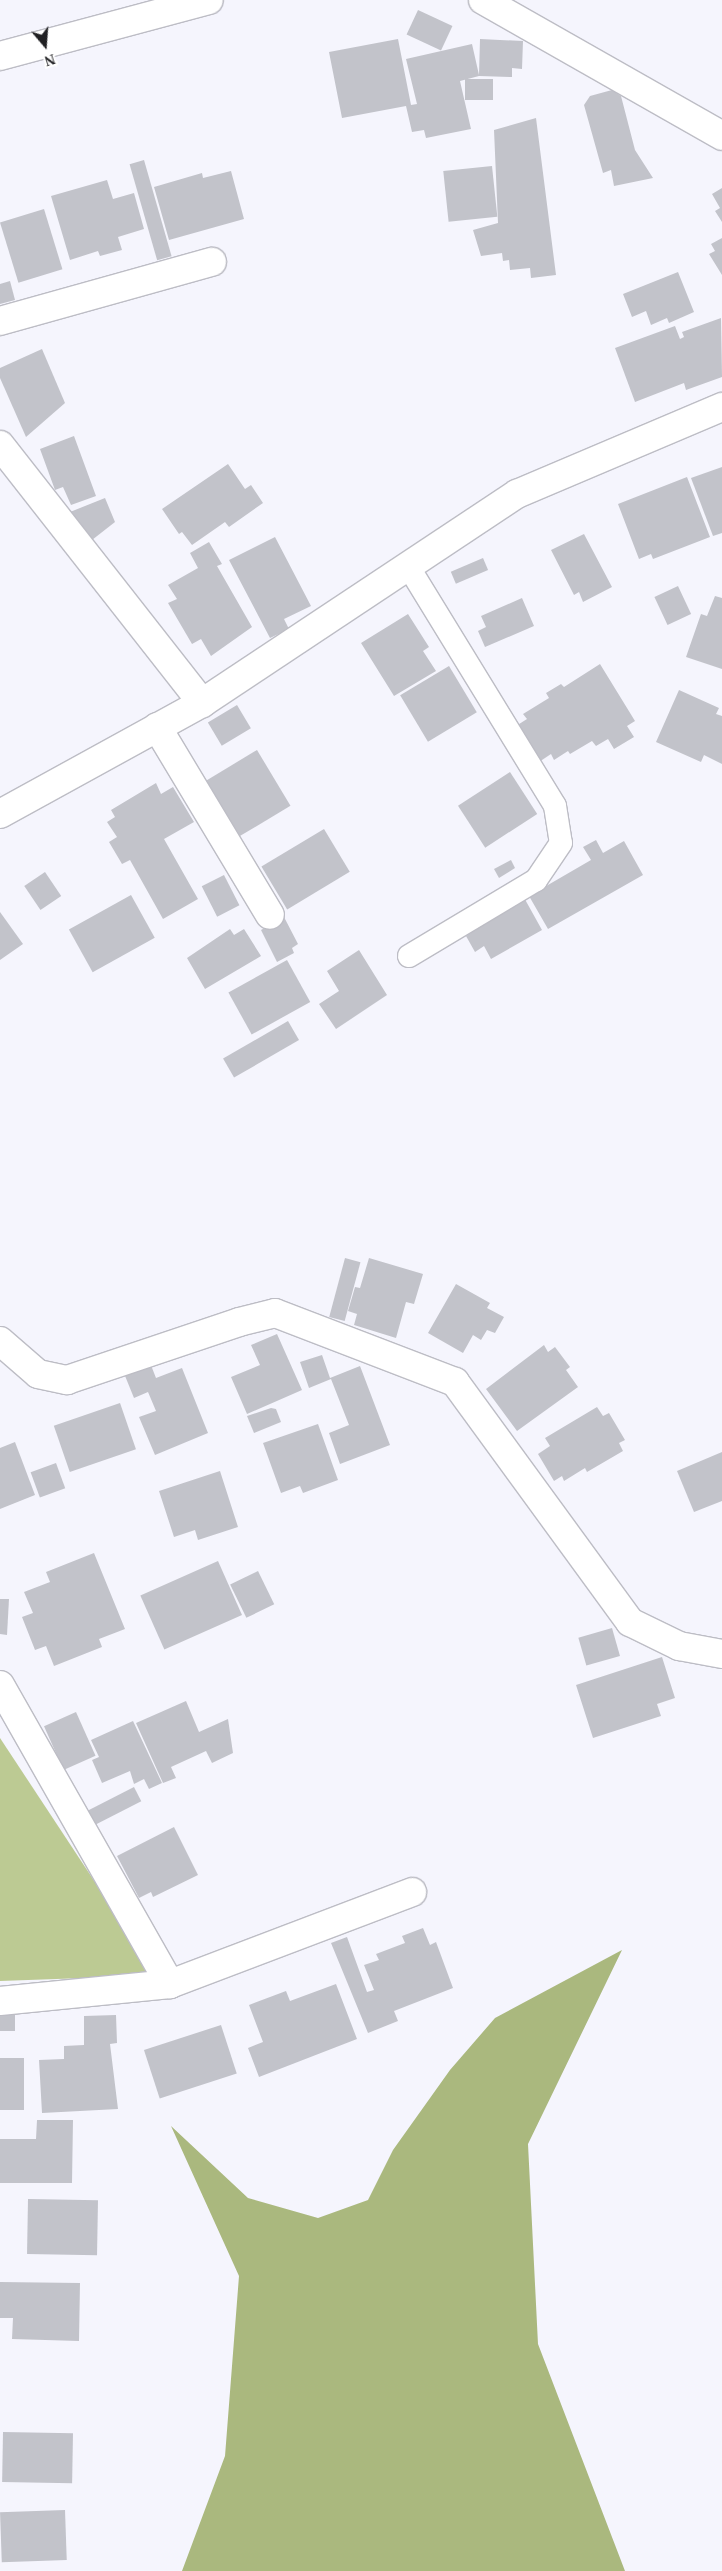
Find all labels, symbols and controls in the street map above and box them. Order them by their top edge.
north arrow [20,20,70,70]
text: N [43,51,57,68]

